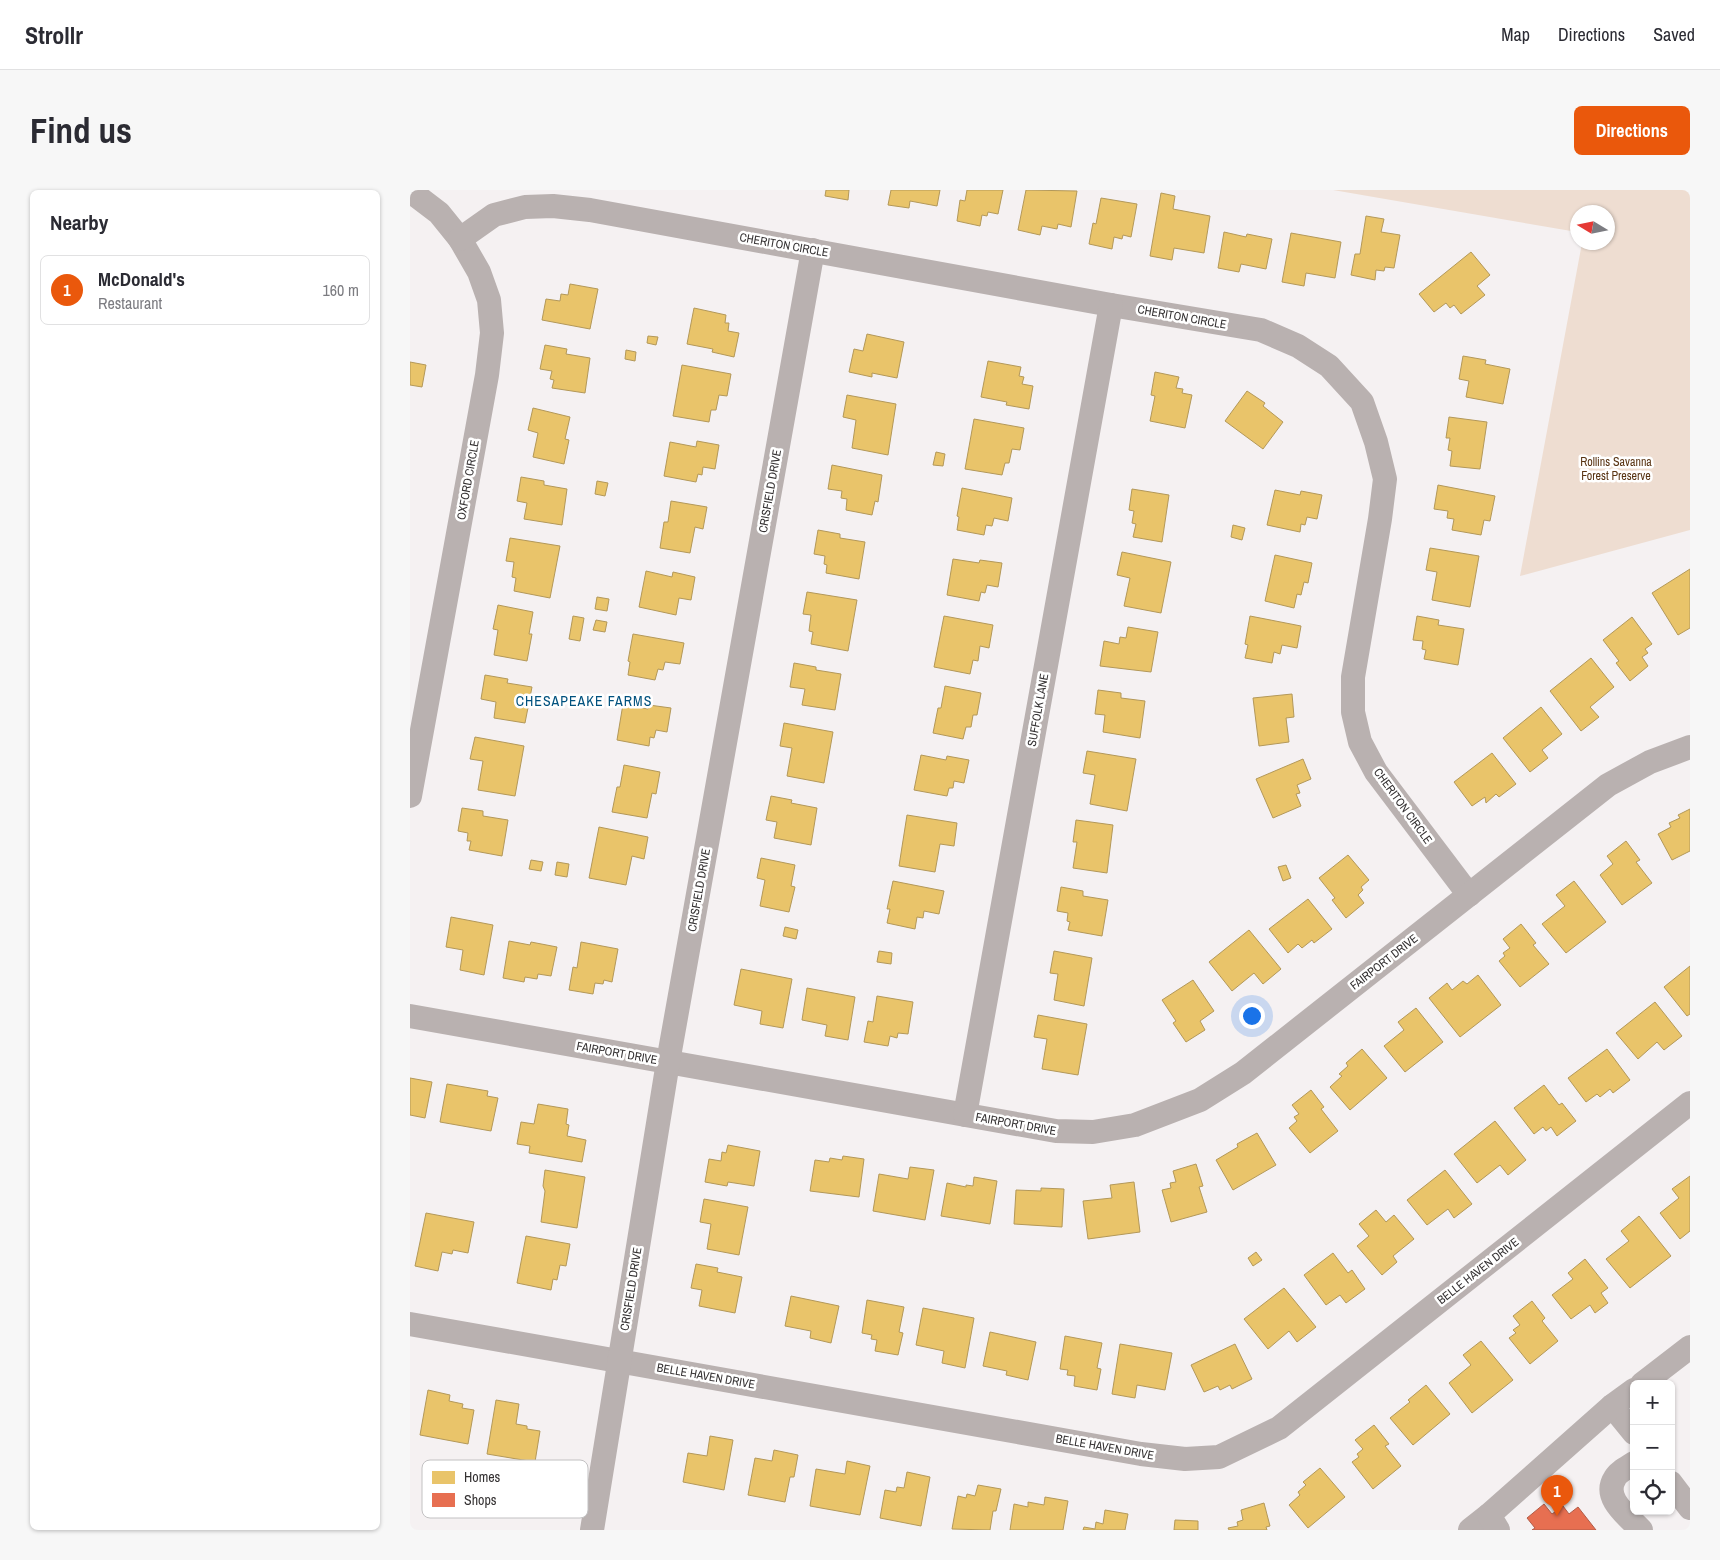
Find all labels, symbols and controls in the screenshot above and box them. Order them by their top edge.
text: Strollr [25,19,83,51]
text: Map [1501,22,1530,47]
text: Directions [1558,22,1625,47]
text: Saved [1653,22,1695,47]
button: Directions [1574,106,1690,155]
text: Find us [30,107,132,154]
north arrow [1570,205,1615,250]
text: Nearby [50,208,108,237]
street label: CHERITON CIRCLE [738,229,830,261]
text: McDonald's [98,266,185,292]
text: 1 [63,279,71,301]
text: 160 m [323,279,359,301]
text: Restaurant [98,292,162,314]
street label: CHERITON CIRCLE [1136,301,1228,333]
street label: OXFORD CIRCLE [453,439,483,521]
street label: CRISFIELD DRIVE [755,448,785,534]
park label: Rollins Savanna Forest Preserve [1580,454,1652,484]
street label: SUFFOLK LANE [1024,672,1052,748]
district label: CHESAPEAKE FARMS [516,692,652,710]
street label: CHERITON CIRCLE [1370,765,1436,847]
street label: CRISFIELD DRIVE [684,847,714,933]
street label: FAIRPORT DRIVE [1347,931,1421,993]
your location [1239,1003,1265,1029]
street label: FAIRPORT DRIVE [575,1038,659,1068]
street label: FAIRPORT DRIVE [974,1109,1058,1139]
street label: BELLE HAVEN DRIVE [1434,1234,1522,1308]
street label: CRISFIELD DRIVE [617,1246,645,1332]
street label: BELLE HAVEN DRIVE [656,1359,756,1393]
map controls [1630,1380,1675,1515]
button: + [1630,1380,1675,1425]
button: − [1630,1425,1675,1470]
street label: BELLE HAVEN DRIVE [1055,1430,1155,1464]
legend [422,1460,588,1518]
text: Homes [464,1468,501,1486]
button: locate [1630,1470,1675,1515]
pin: 1 [1541,1475,1573,1516]
text: Shops [464,1491,497,1509]

